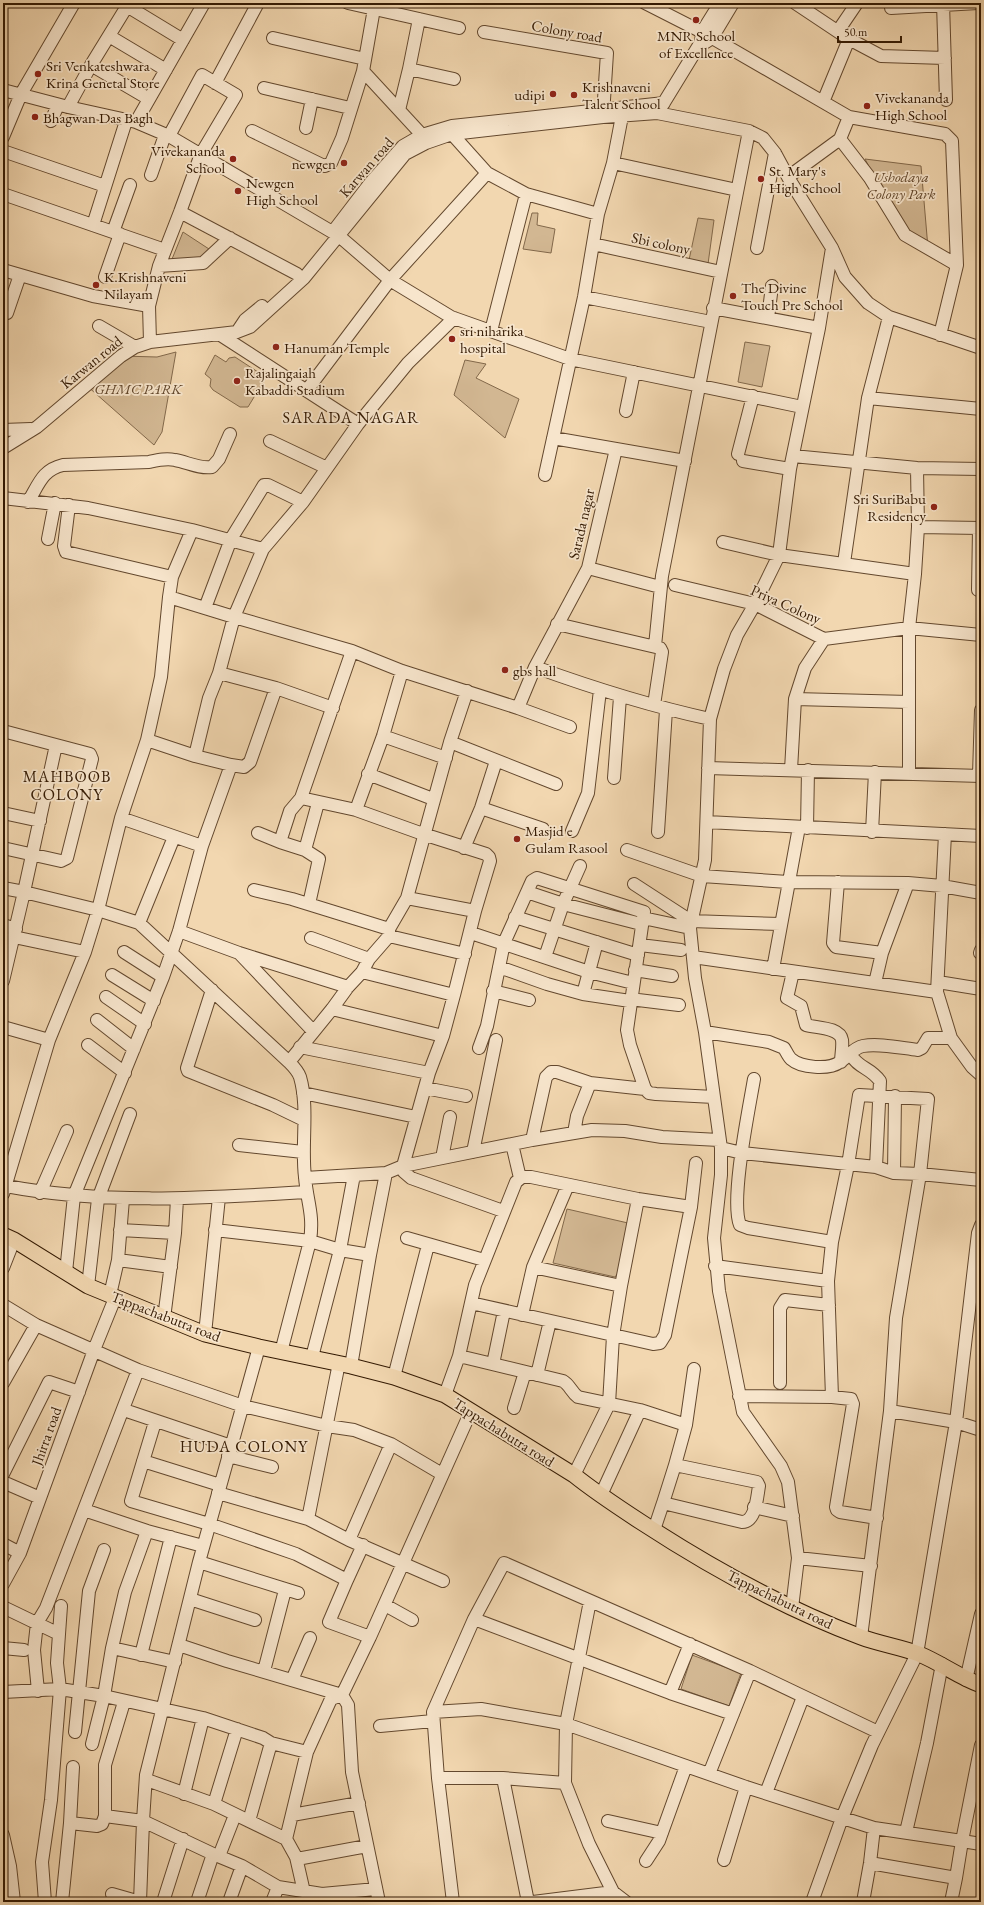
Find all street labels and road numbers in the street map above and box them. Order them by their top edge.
street label: Colony road [530,15,604,47]
street label: Karwan road [335,133,398,201]
street label: Sbi colony [630,228,692,259]
street label: Karwan road [56,331,126,393]
street label: Sarada nagar [564,487,598,561]
street label: Priya Colony [748,580,825,628]
street label: Tappachabutra road [109,1286,224,1346]
street label: Tappachabutra road [450,1393,558,1471]
street label: Jhirra road [26,1404,66,1470]
street label: Tappachabutra road [724,1565,836,1633]

